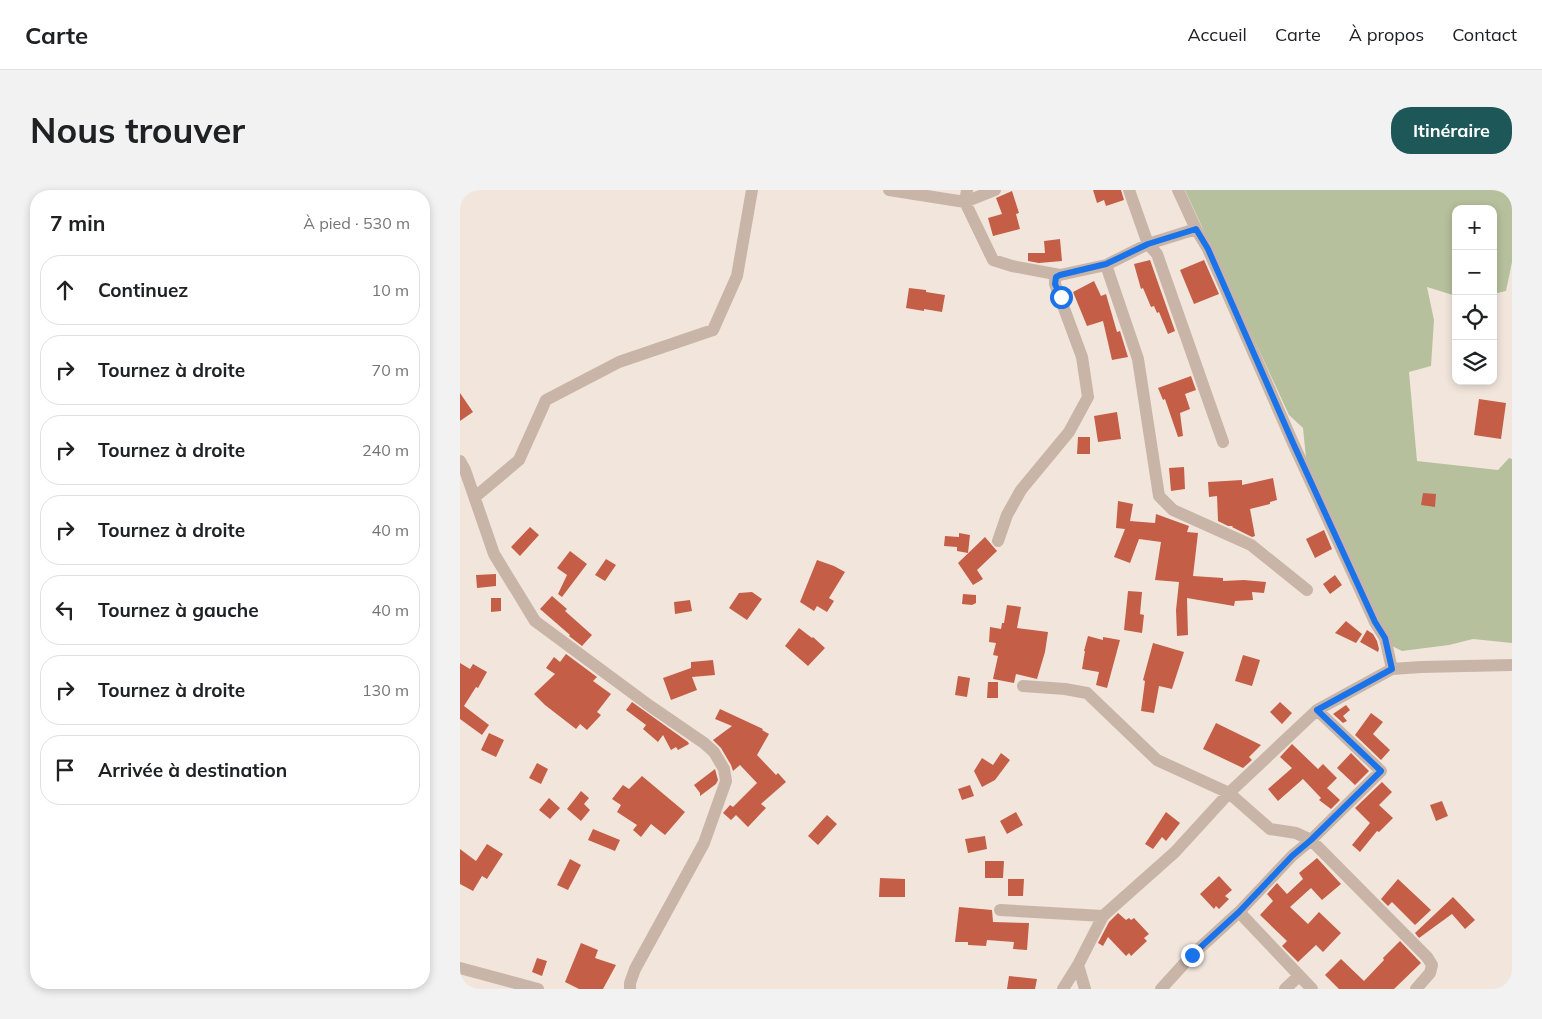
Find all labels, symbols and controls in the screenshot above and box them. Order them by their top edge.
text: Carte [25,20,88,50]
text: Accueil [1187,23,1247,46]
text: Carte [1275,23,1321,46]
text: À propos [1349,23,1424,46]
text: Contact [1452,23,1517,46]
button: Itinéraire [1391,107,1512,154]
text: Nous trouver [30,108,245,152]
map controls [1452,205,1497,385]
button: + [1452,205,1497,250]
text: 7 min [50,210,105,236]
text: À pied · 530 m [303,213,410,233]
button: − [1452,250,1497,295]
icon: ahead [51,276,79,304]
text: Continuez [98,278,188,302]
text: 10 m [372,280,409,300]
route start [1050,286,1073,309]
button: locate [1452,295,1497,340]
button: layers [1452,340,1497,385]
icon: right [51,356,79,384]
text: Tournez à droite [98,358,245,382]
text: 70 m [372,360,409,380]
icon: right [51,436,79,464]
text: Tournez à droite [98,438,245,462]
text: 240 m [362,440,409,460]
icon: right [51,516,79,544]
text: Tournez à droite [98,518,245,542]
text: 40 m [372,520,409,540]
icon: left [51,596,79,624]
text: Tournez à gauche [98,598,259,622]
text: 40 m [372,600,409,620]
icon: right [51,676,79,704]
text: Tournez à droite [98,678,245,702]
text: 130 m [362,680,409,700]
icon: arrive [51,756,79,784]
text: Arrivée à destination [98,758,287,782]
route end [1181,944,1204,967]

